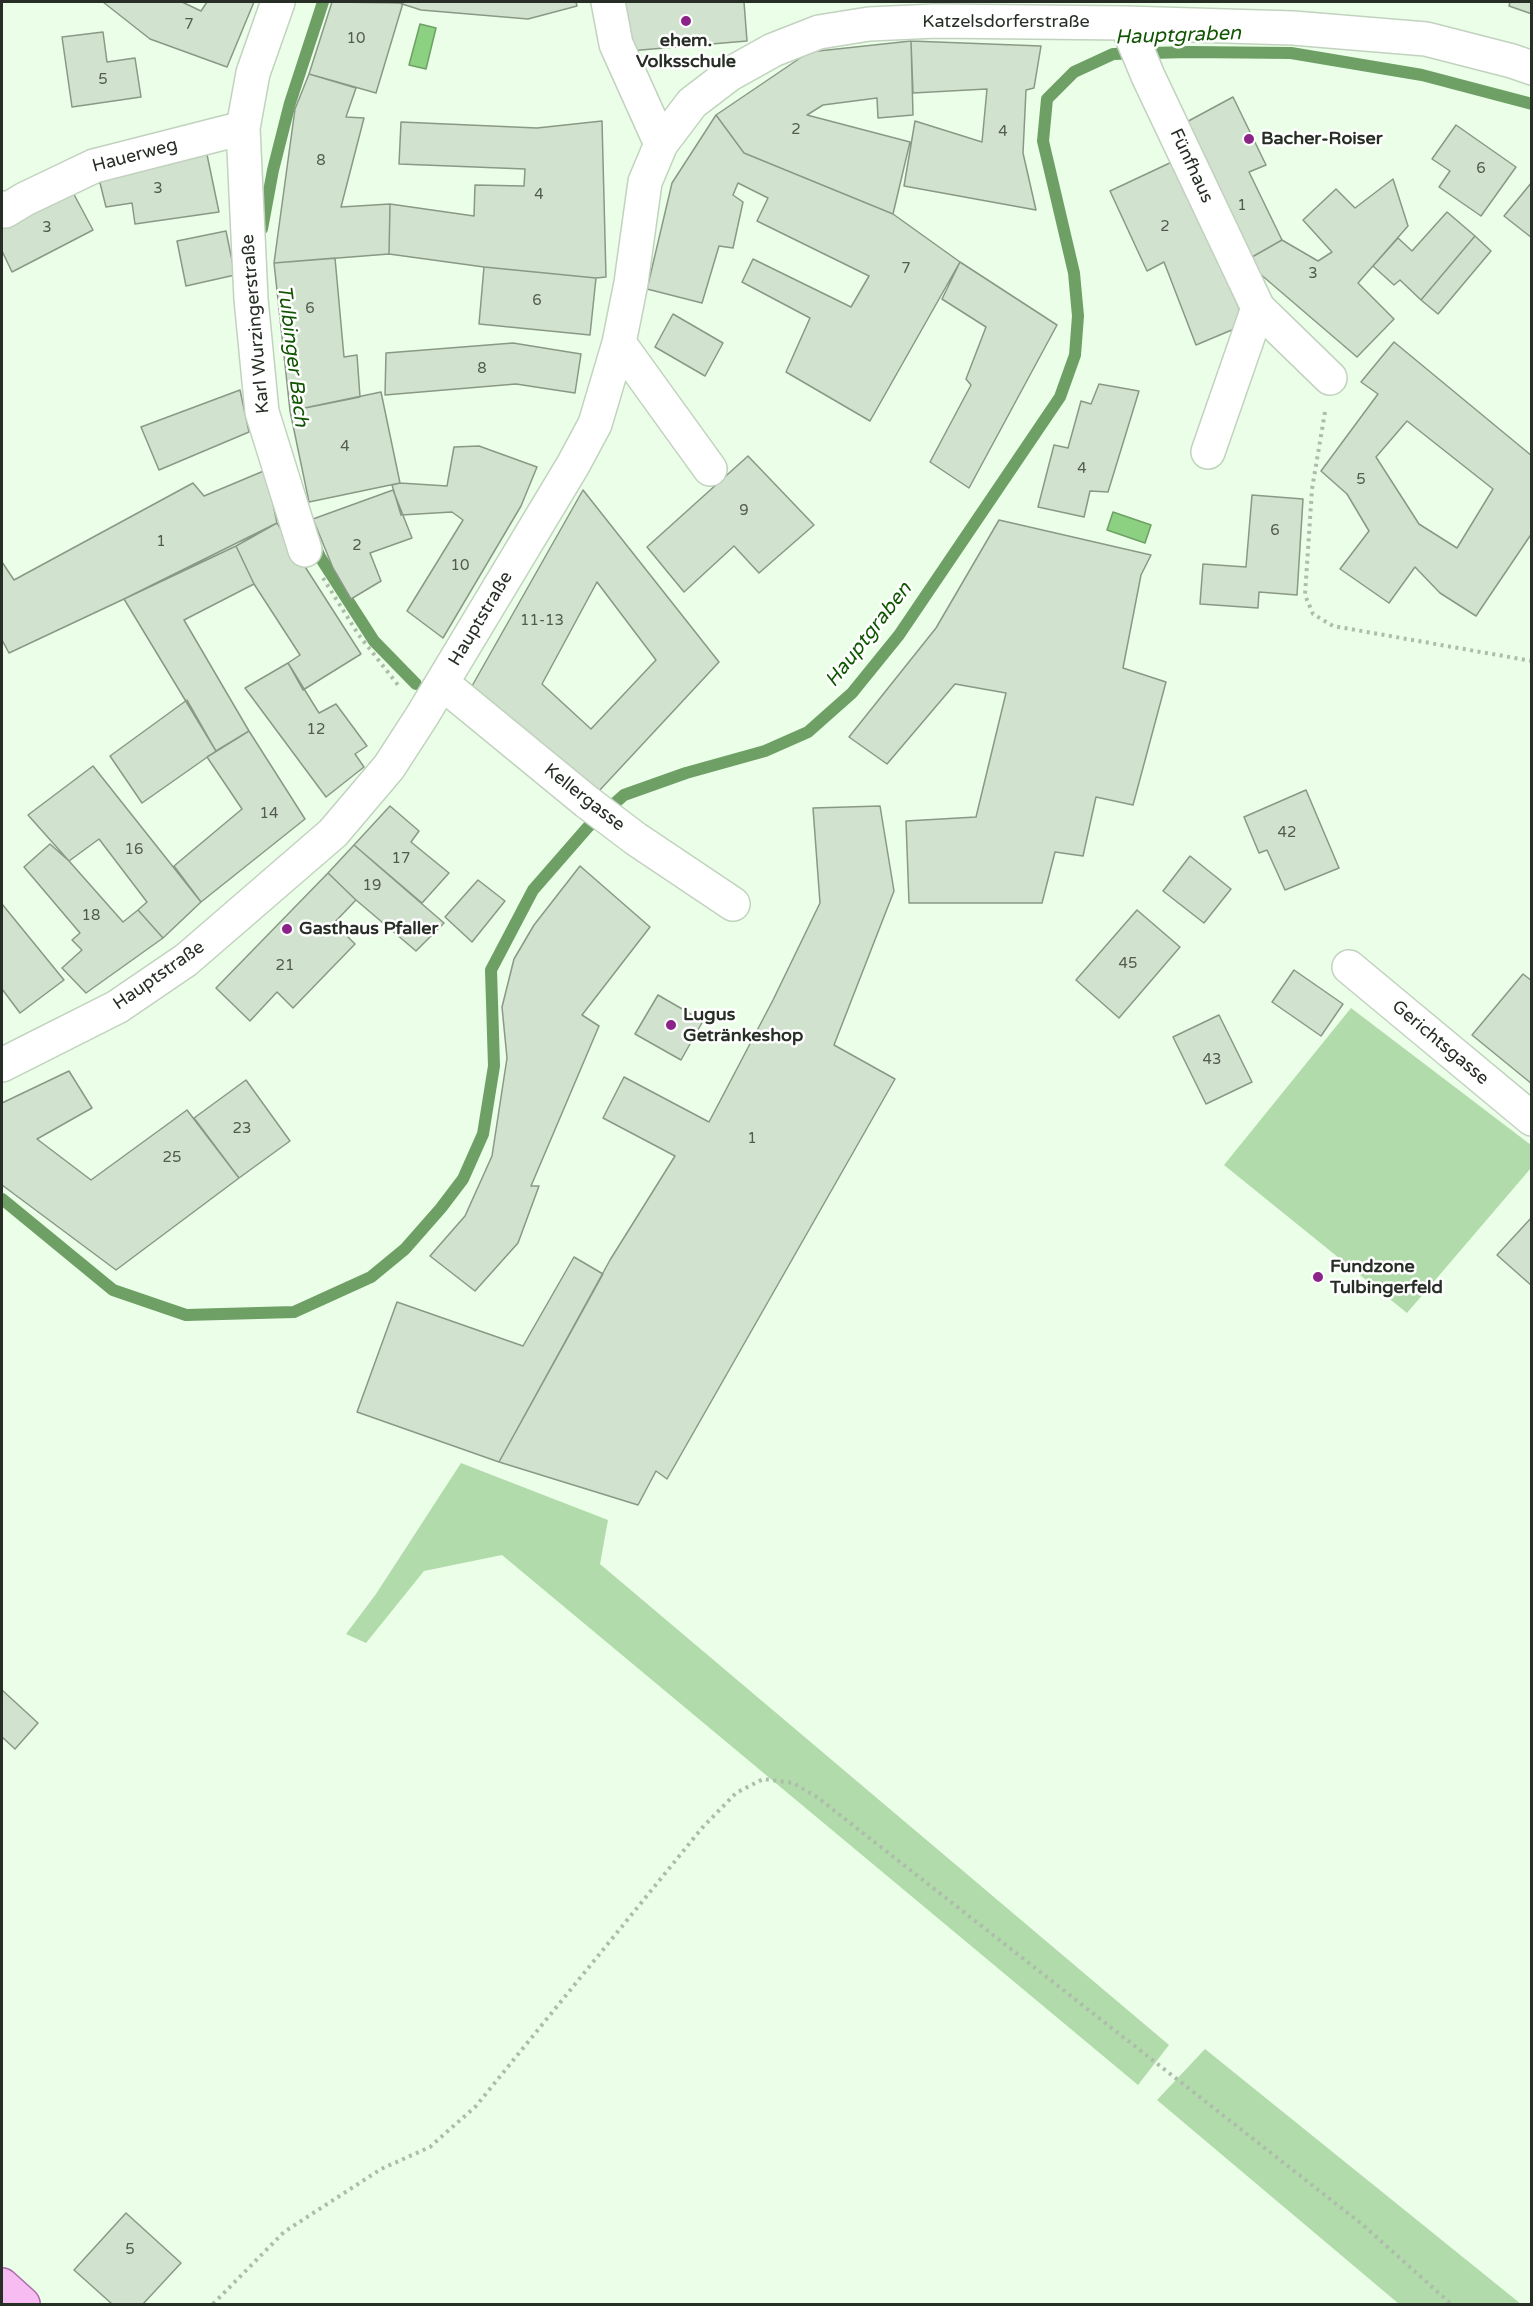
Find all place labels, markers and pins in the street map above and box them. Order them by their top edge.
marker: ehem. Volksschule [679,14,693,28]
place label: ehem. Volksschule [636,30,736,72]
place label: Bacher-Roiser [1261,128,1383,150]
marker: Bacher-Roiser [1242,132,1256,146]
place label: Gasthaus Pfaller [299,918,438,940]
marker: Gasthaus Pfaller [280,922,294,936]
place label: Lugus Getränkeshop [683,1004,803,1046]
marker: Lugus Getränkeshop [664,1018,678,1032]
place label: Fundzone Tulbingerfeld [1330,1256,1443,1298]
marker: Fundzone Tulbingerfeld [1311,1270,1325,1284]

